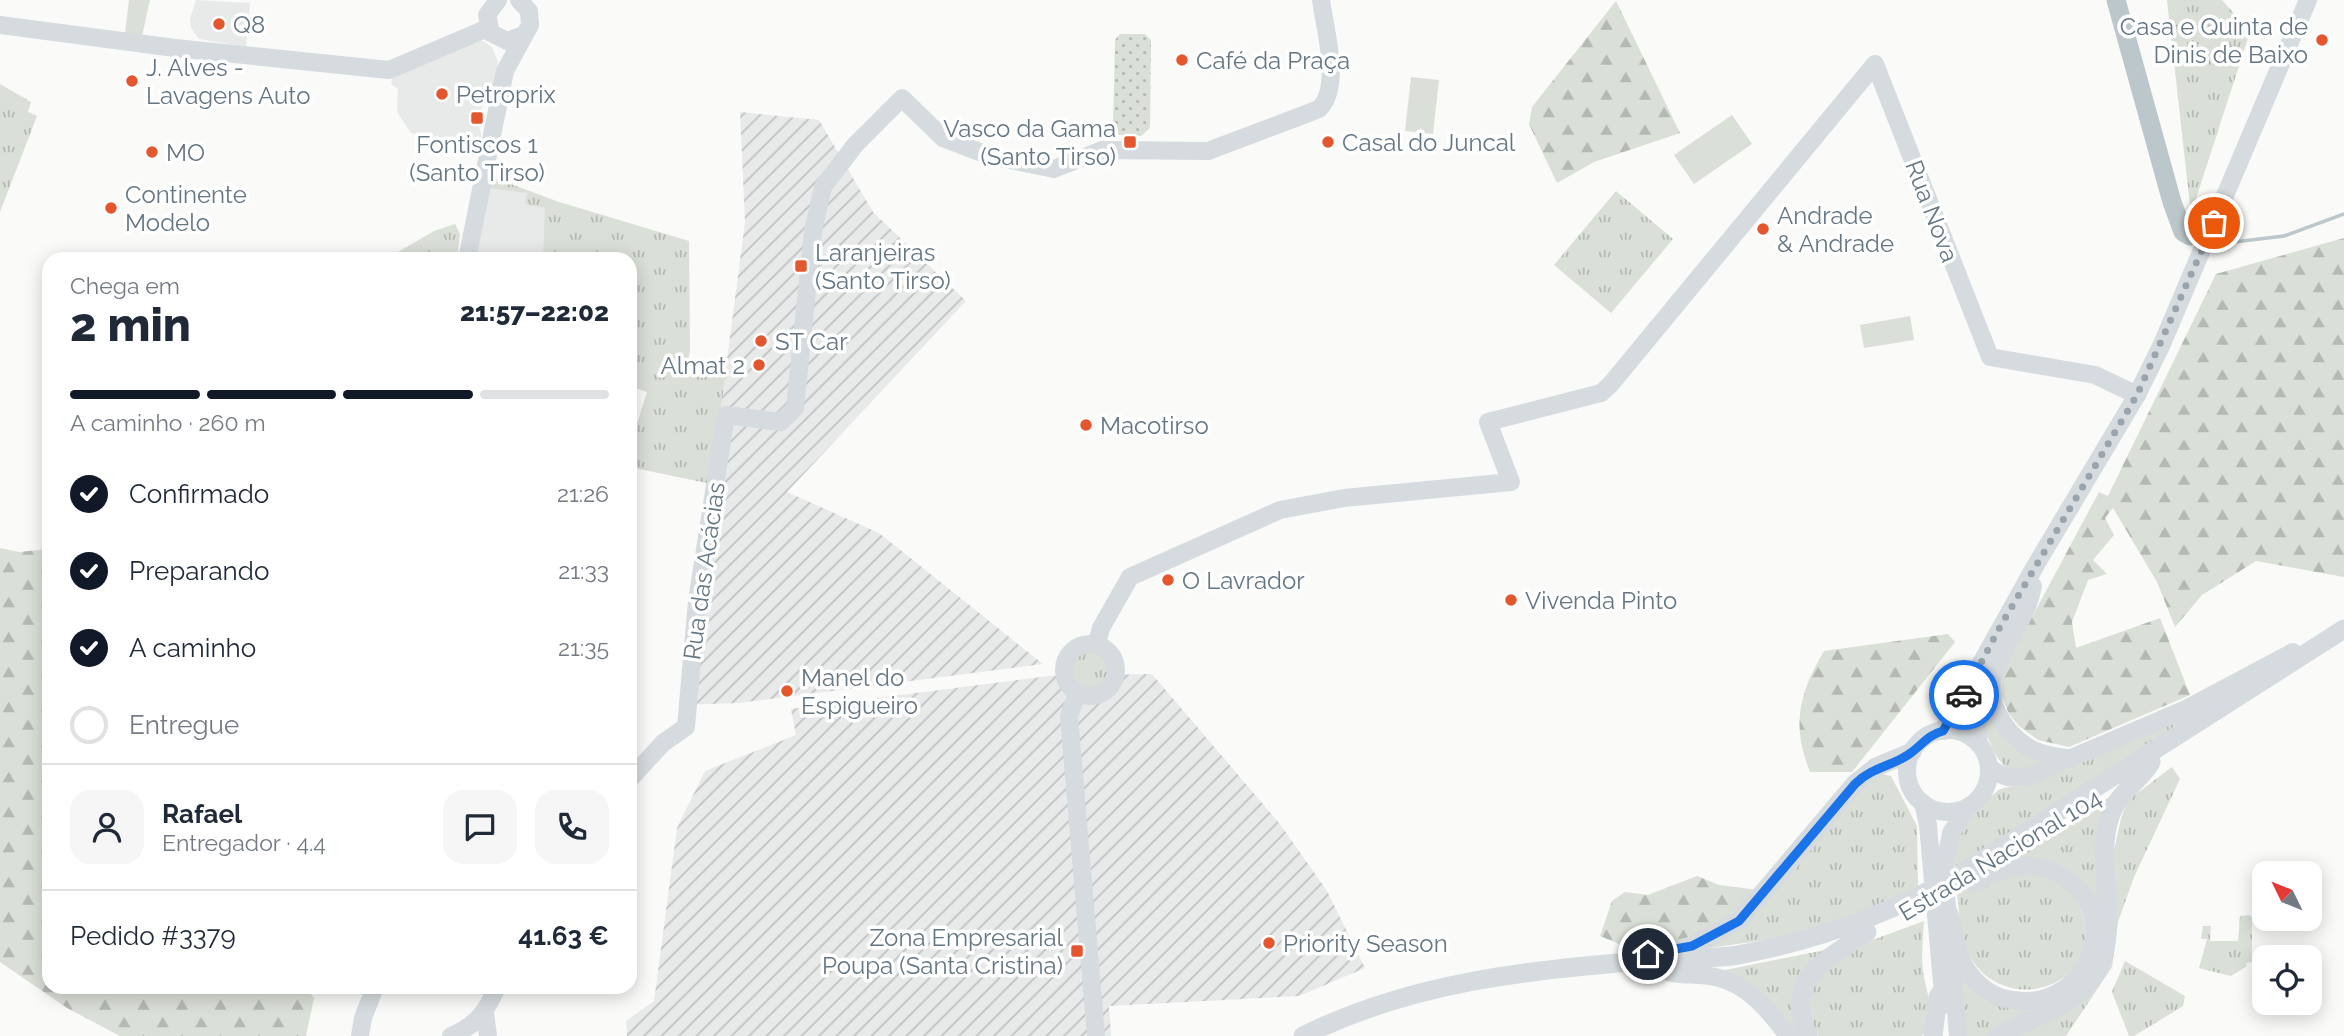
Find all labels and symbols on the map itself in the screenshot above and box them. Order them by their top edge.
place label: Q8 [233,10,265,39]
place label: Casa e Quinta de Dinis de Baixo [2120,12,2308,69]
marker: Q8 [211,16,227,32]
marker: Casa e Quinta de Dinis de Baixo [2314,32,2330,48]
place label: Café da Praça [1196,46,1350,75]
marker: Café da Praça [1174,52,1190,68]
place label: J. Alves - Lavagens Auto [146,53,310,110]
marker: J. Alves - Lavagens Auto [124,73,140,89]
place label: Petroprix [456,80,556,109]
marker: Petroprix [434,86,450,102]
marker: Fontiscos 1 (Santo Tirso) [469,110,485,126]
place label: Vasco da Gama (Santo Tirso) [943,114,1116,171]
place label: Casal do Juncal [1342,128,1516,157]
place label: Fontiscos 1 (Santo Tirso) [409,130,545,187]
marker: Vasco da Gama (Santo Tirso) [1122,134,1138,150]
marker: Casal do Juncal [1320,134,1336,150]
place label: MO [166,138,205,167]
marker: MO [144,144,160,160]
street label: Rua Nova [1899,156,1965,266]
place label: Continente Modelo [125,180,247,237]
pin [2184,193,2244,253]
marker: Continente Modelo [103,200,119,216]
place label: Andrade & Andrade [1777,201,1894,258]
marker: Andrade & Andrade [1755,221,1771,237]
place label: Laranjeiras (Santo Tirso) [815,238,951,295]
marker: Laranjeiras (Santo Tirso) [793,258,809,274]
place label: ST Car [775,327,848,356]
marker: ST Car [753,333,769,349]
place label: Almat 2 [661,351,745,380]
marker: Almat 2 [751,357,767,373]
place label: Macotirso [1100,411,1209,440]
marker: Macotirso [1078,417,1094,433]
street label: Rua das Acácias [677,480,731,662]
place label: O Lavrador [1182,566,1305,595]
marker: O Lavrador [1160,572,1176,588]
place label: Vivenda Pinto [1525,586,1677,615]
marker: Vivenda Pinto [1503,592,1519,608]
courier [1929,660,1999,730]
place label: Manel do Espigueiro [801,663,918,720]
marker: Manel do Espigueiro [779,683,795,699]
street label: Estrada Nacional 104 [1894,783,2106,927]
north arrow [2252,861,2322,931]
place label: Zona Empresarial Poupa (Santa Cristina) [822,923,1063,980]
pin [1618,924,1678,984]
place label: Priority Season [1283,929,1448,958]
marker: Priority Season [1261,935,1277,951]
marker: Zona Empresarial Poupa (Santa Cristina) [1069,943,1085,959]

